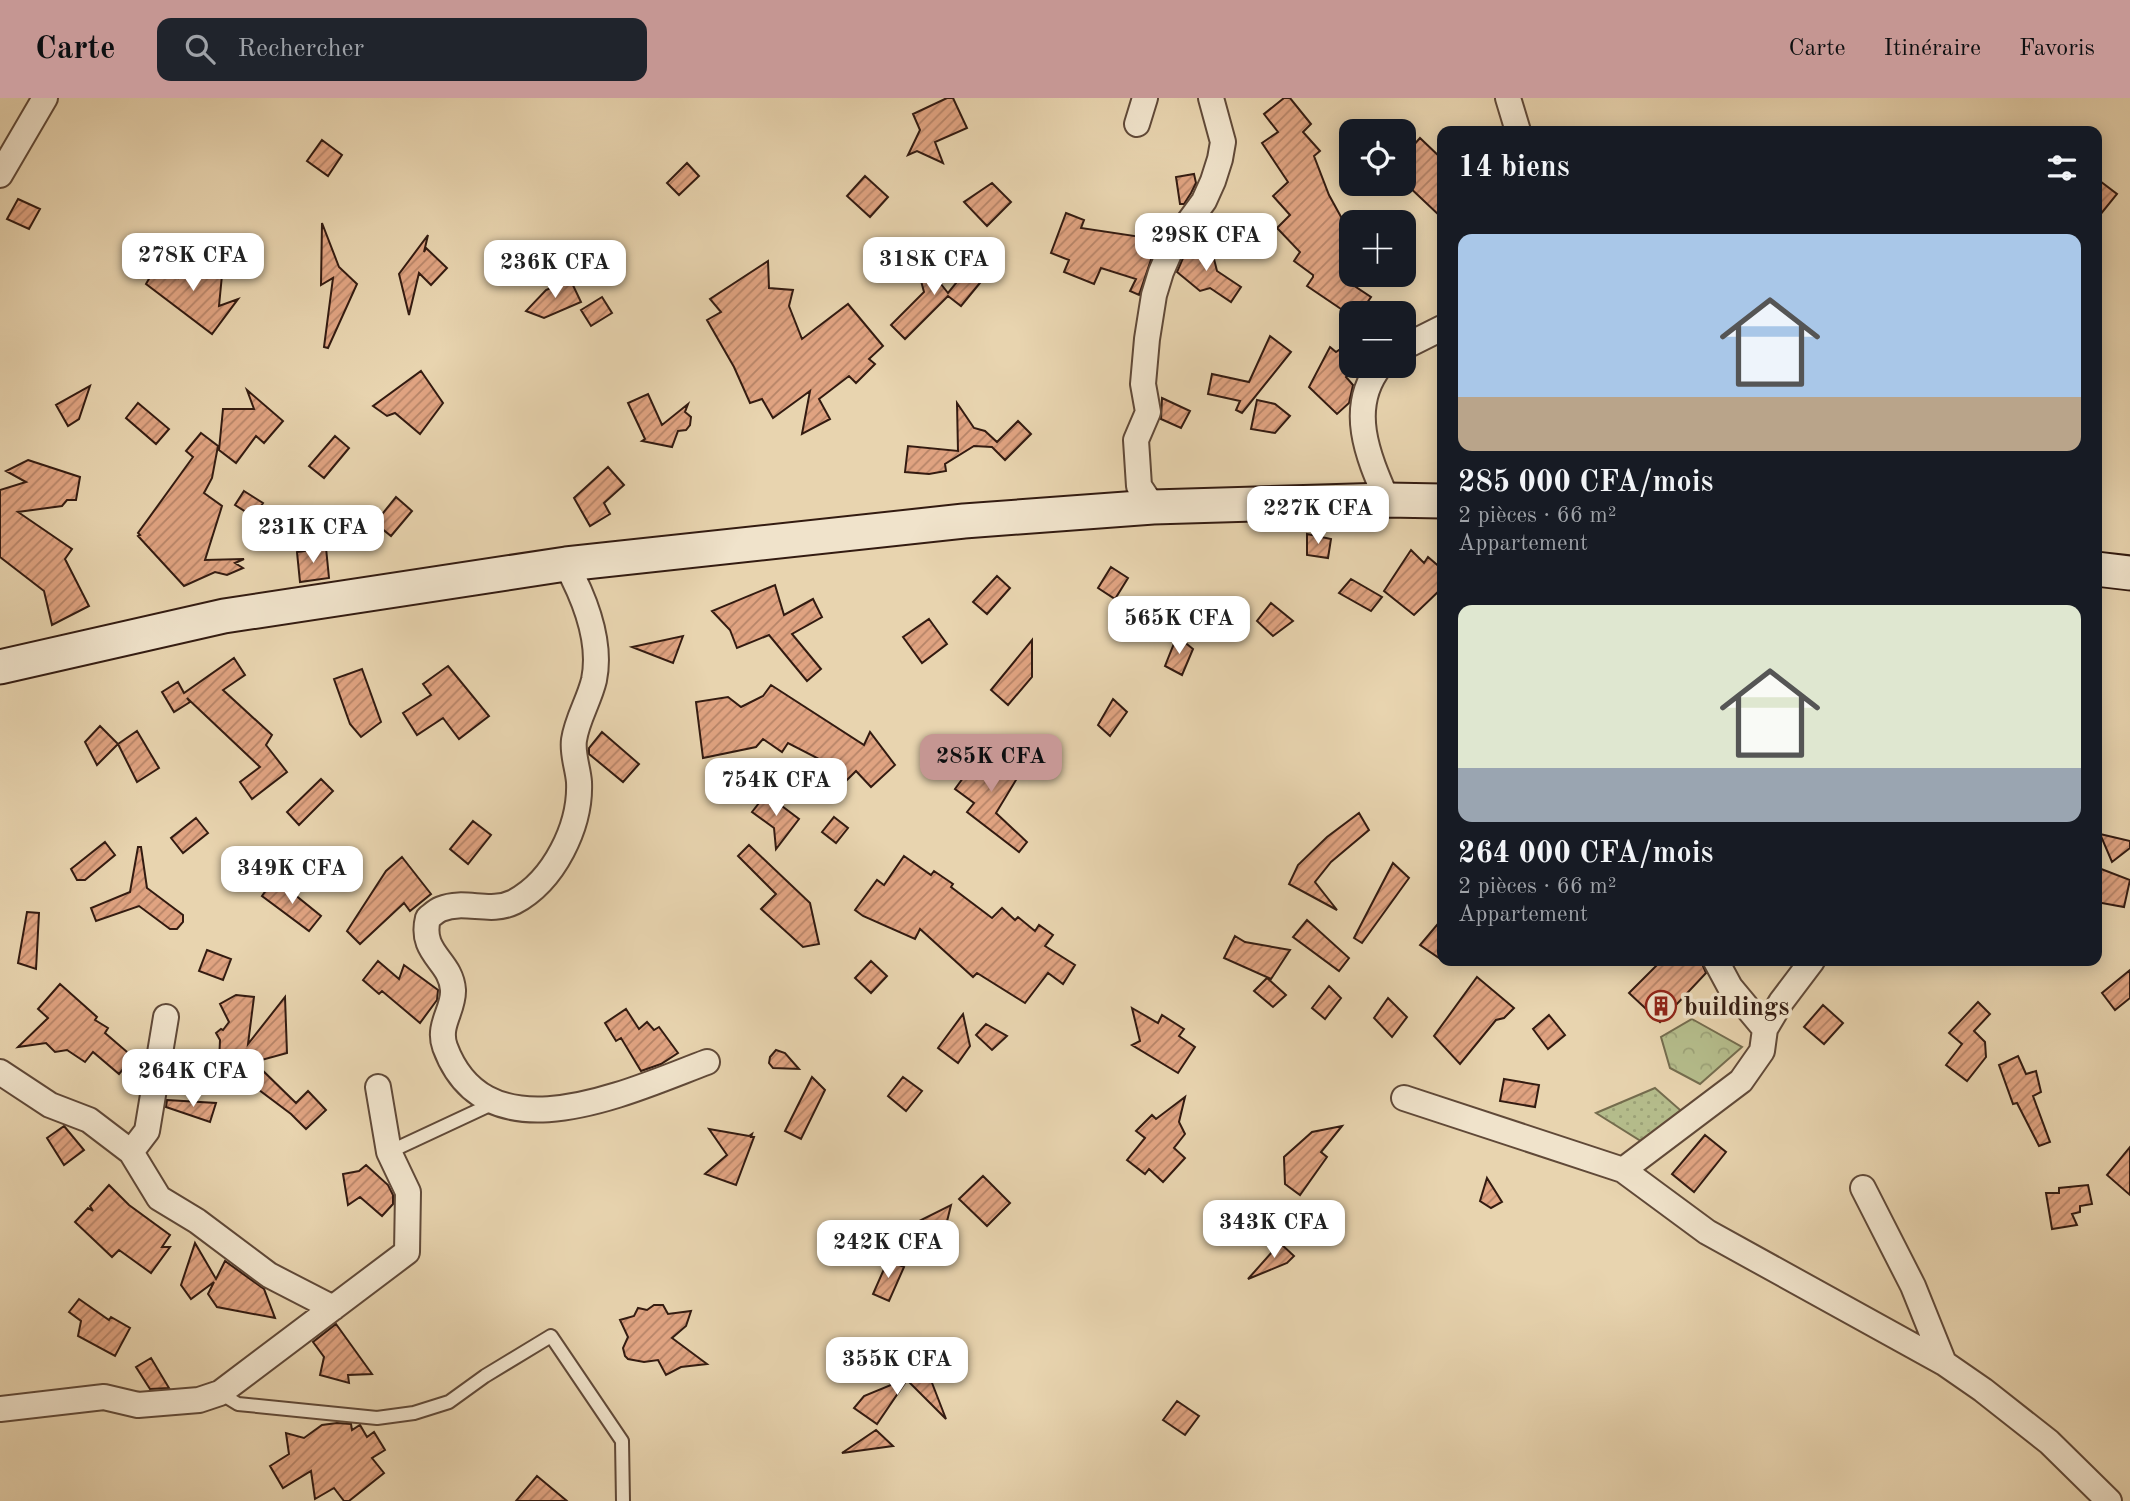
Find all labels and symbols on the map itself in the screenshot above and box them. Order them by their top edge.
pin: 298K CFA [1134,214,1278,273]
pin: 278K CFA [121,234,265,293]
pin: 318K CFA [862,238,1006,297]
pin: 236K CFA [483,240,627,300]
pin: 227K CFA [1246,486,1390,546]
pin: 231K CFA [241,505,385,565]
pin: 565K CFA [1107,596,1251,656]
pin: 285K CFA [919,734,1063,794]
pin: 754K CFA [704,758,848,818]
pin: 349K CFA [220,846,364,906]
building icon: buildings [1644,989,1678,1023]
place label: buildings [1684,995,1789,1021]
pin: 264K CFA [121,1049,265,1109]
pin: 343K CFA [1202,1200,1346,1260]
pin: 242K CFA [816,1220,960,1280]
pin: 355K CFA [825,1338,969,1397]

